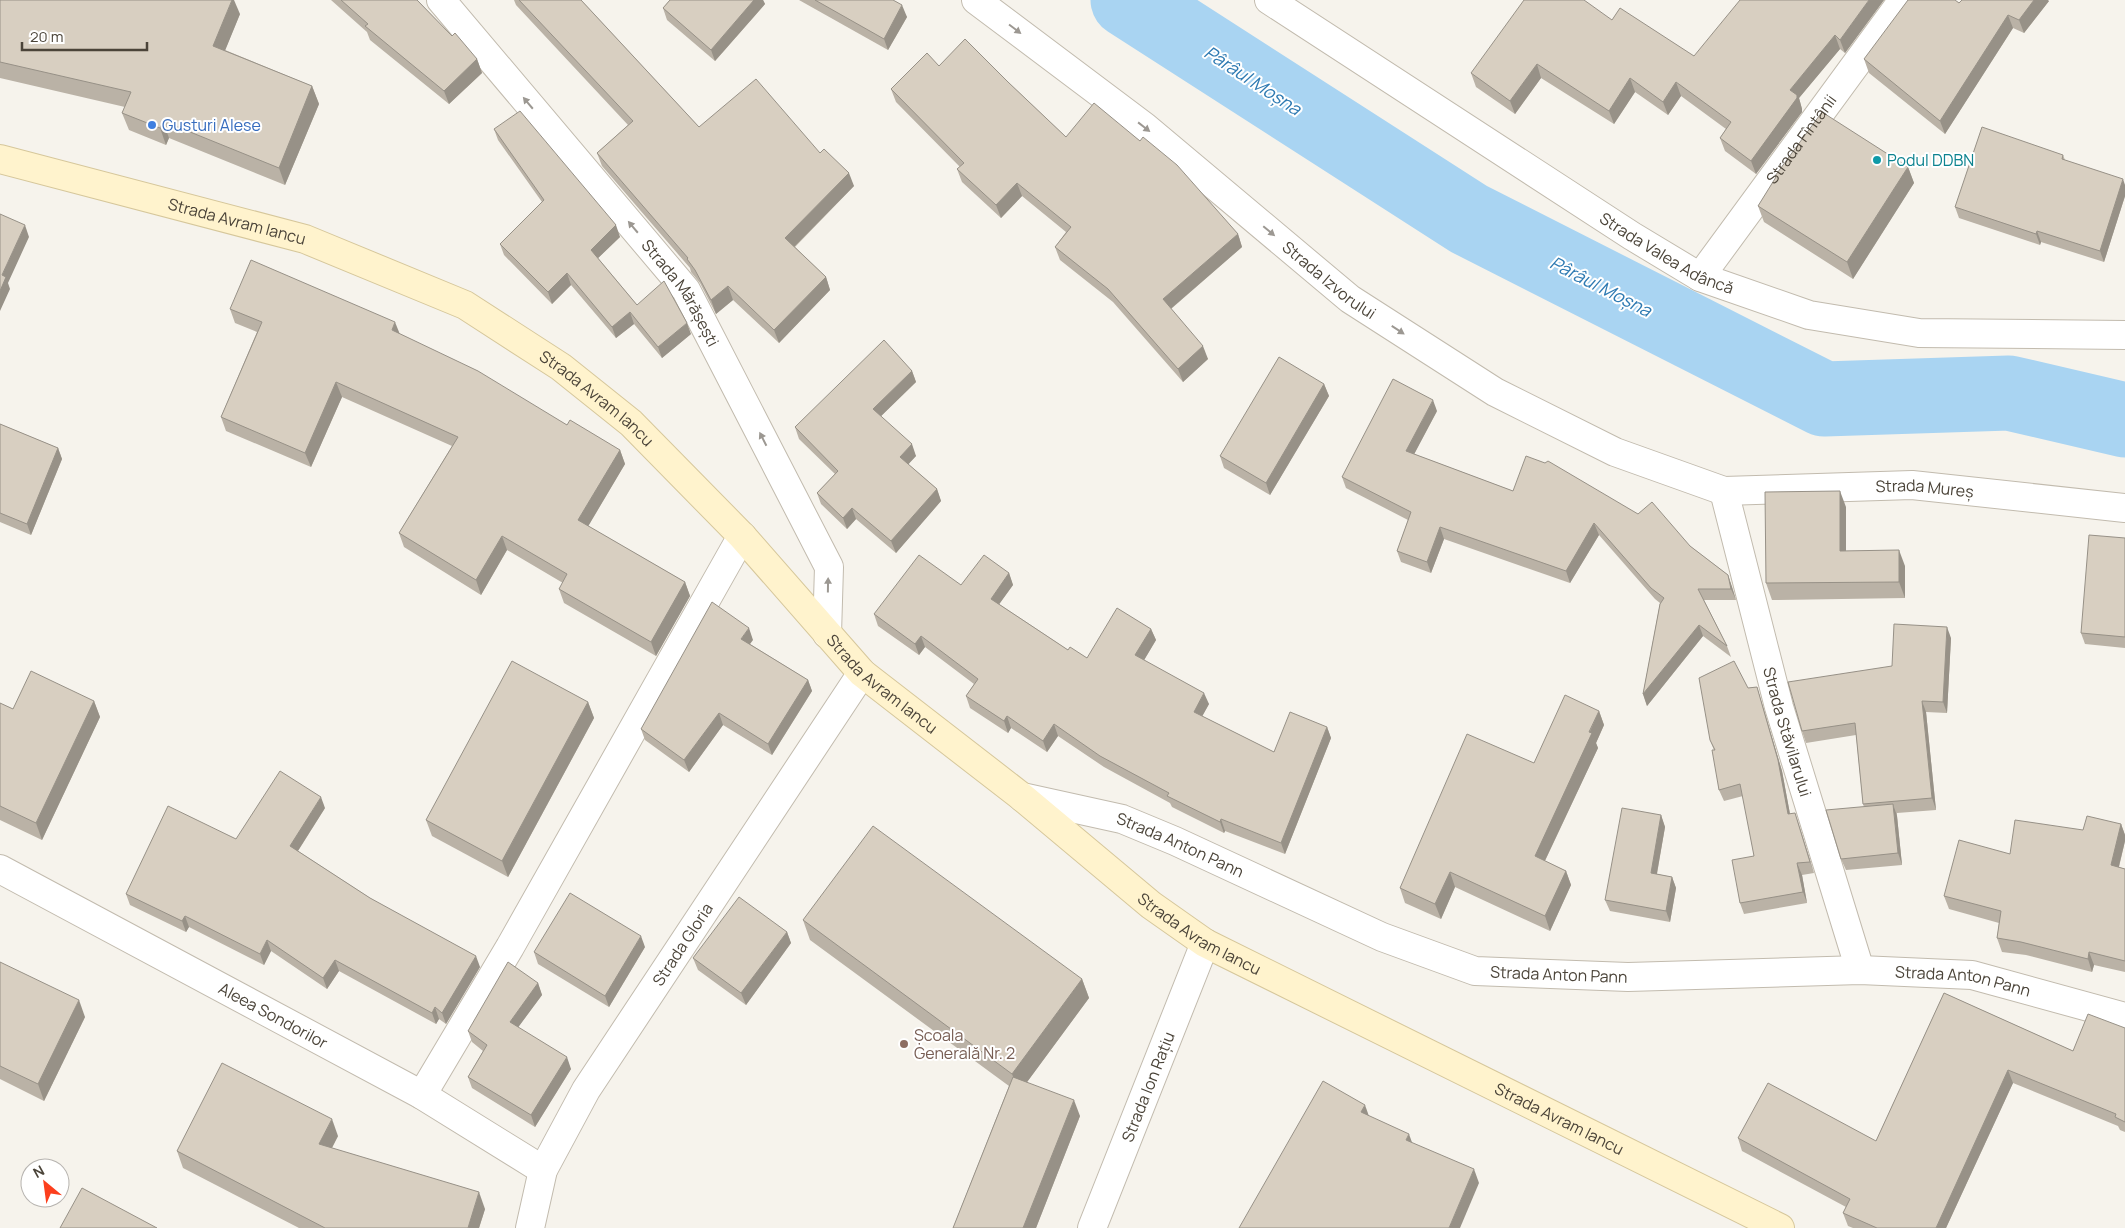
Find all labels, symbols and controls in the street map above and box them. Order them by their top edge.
scale bar [22,20,148,52]
one-way arrow [1008,24,1021,35]
text: 20 m [30,26,63,47]
water label: Pârâul Moșna [1200,40,1307,121]
street label: Strada Fîntânii [1761,90,1841,188]
one-way arrow [522,97,533,110]
place label: Gusturi Alese [162,114,261,136]
marker: Gusturi Alese [146,119,158,131]
one-way arrow [1138,122,1151,133]
place label: Podul DDBN [1887,149,1974,171]
marker: Podul DDBN [1871,154,1883,166]
street label: Strada Avram Iancu [166,193,308,250]
street label: Strada Valea Adâncă [1596,207,1737,299]
one-way arrow [627,221,638,234]
one-way arrow [1263,226,1276,237]
street label: Strada Mărășești [637,235,724,350]
street label: Strada Izvorului [1278,236,1380,324]
water label: Pârâul Moșna [1546,250,1657,322]
one-way arrow [1392,325,1405,334]
street label: Strada Avram Iancu [535,345,659,451]
one-way arrow [759,432,767,446]
street label: Strada Mureș [1875,474,1975,503]
one-way arrow [825,577,833,593]
street label: Strada Avram Iancu [822,629,942,739]
street label: Strada Stăvilarului [1758,665,1817,799]
street label: Strada Anton Pann [1115,807,1248,882]
street label: Strada Avram Iancu [1133,887,1265,980]
street label: Strada Gloria [647,899,718,990]
street label: Strada Anton Pann [1490,961,1628,988]
street label: Strada Anton Pann [1895,961,2033,1002]
street label: Aleea Sondorilor [215,977,332,1054]
place label: Școala Generală Nr. 2 [914,1024,1015,1064]
street label: Strada Ion Rațiu [1116,1028,1180,1145]
marker: Școala Generală Nr. 2 [898,1038,910,1050]
street label: Strada Avram Iancu [1491,1077,1628,1160]
north arrow [20,1158,70,1208]
text: N [29,1160,47,1182]

